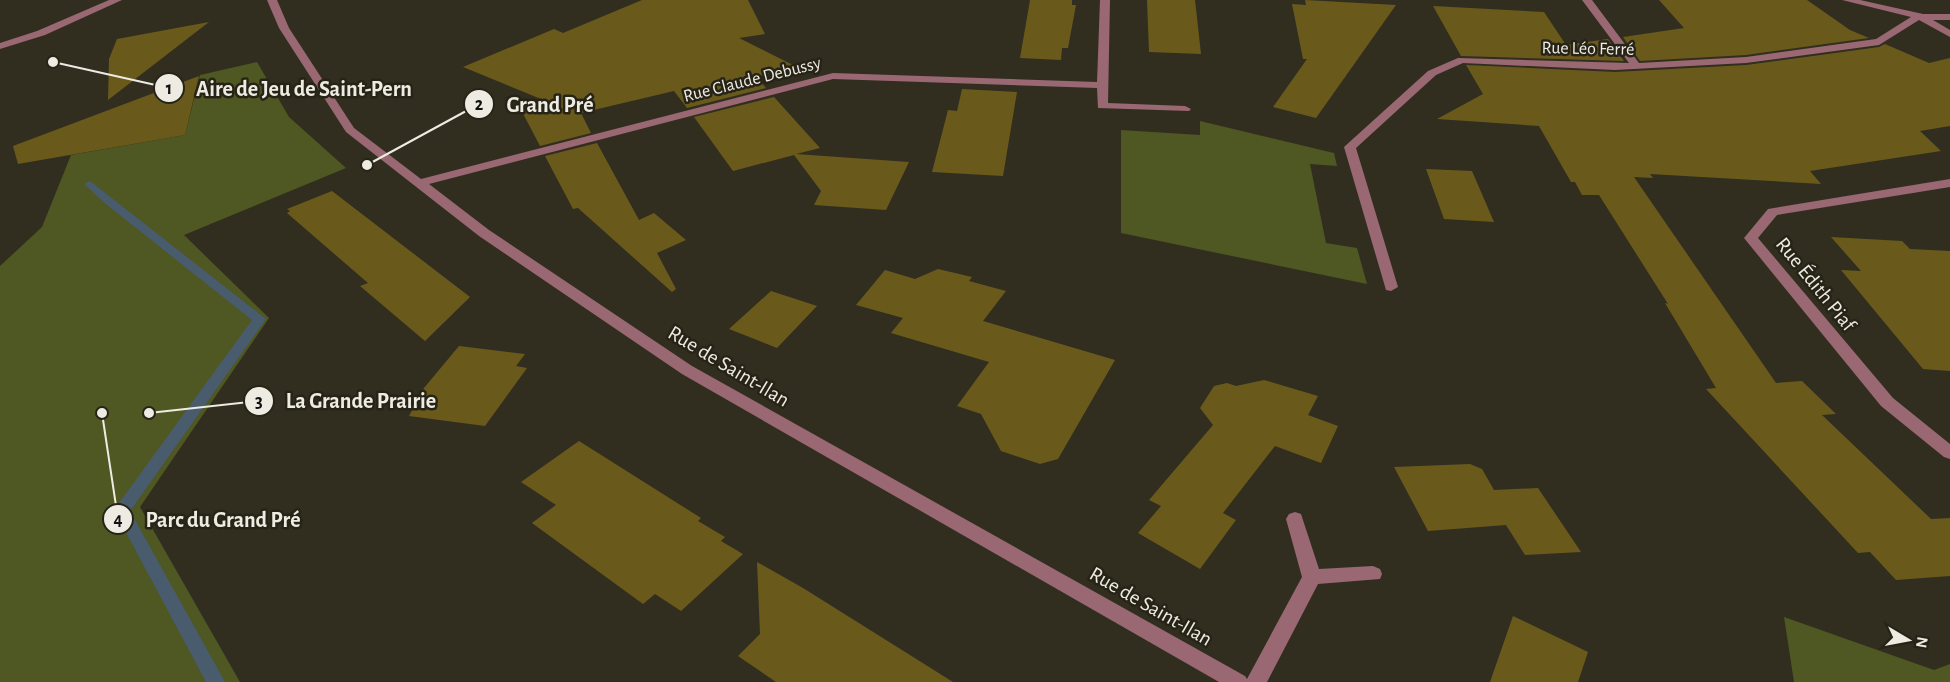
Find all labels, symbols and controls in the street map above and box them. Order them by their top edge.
street label: Rue Léo Ferré [1541,39,1635,59]
street label: Rue Claude Debussy [682,54,823,106]
callout: Aire de Jeu de Saint-Pern [154,68,424,108]
text: Aire de Jeu de Saint-Pern [196,78,412,100]
text: 1 [166,80,172,98]
callout: Grand Pré [464,84,605,124]
text: Grand Pré [506,94,594,116]
text: 2 [475,96,484,114]
street label: Rue Édith Piaf [1772,232,1862,336]
street label: Rue de Saint-Ilan [664,322,793,411]
callout: La Grande Prairie [244,381,448,421]
text: La Grande Prairie [286,390,436,412]
text: 3 [255,393,263,411]
callout: Parc du Grand Pré [103,499,312,539]
text: Parc du Grand Pré [145,509,301,531]
text: 4 [113,511,123,529]
street label: Rue de Saint-Ilan [1086,563,1216,650]
north arrow [1878,610,1938,670]
text: N [1913,636,1931,649]

